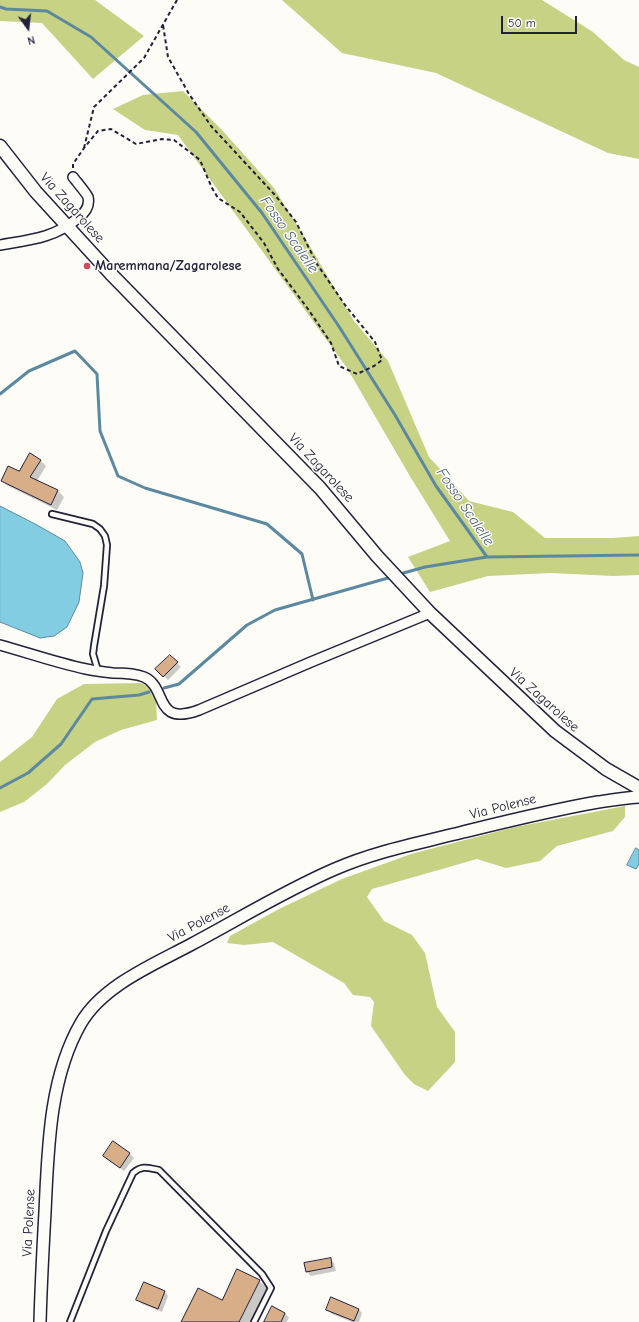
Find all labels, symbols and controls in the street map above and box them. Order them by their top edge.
north arrow [8,8,48,48]
scale bar [503,8,579,34]
text: 50 m [508,16,536,30]
text: N [26,33,36,47]
street label: Via Zagarolese [36,170,108,246]
water label: Fosso Scalelle [256,193,322,277]
place label: Maremmana/Zagarolese [95,258,241,274]
marker: Maremmana/Zagarolese [82,261,92,271]
street label: Via Zagarolese [285,430,357,506]
water label: Fosso Scalelle [432,465,498,549]
street label: Via Zagarolese [506,664,582,736]
street label: Via Polense [468,791,538,823]
street label: Via Polense [165,900,233,946]
street label: Via Polense [19,1189,39,1257]

